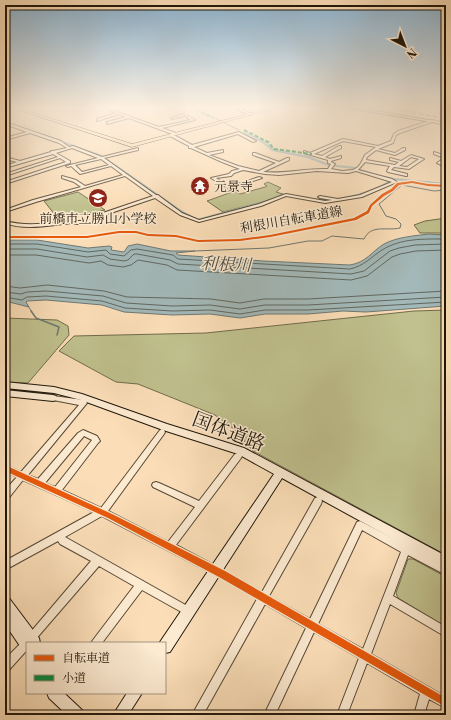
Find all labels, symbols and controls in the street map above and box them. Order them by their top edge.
north arrow [385,26,425,66]
text: N [403,45,419,61]
temple icon: 元景寺 [189,175,211,197]
place label: 元景寺 [214,179,253,195]
school or university icon: 前橋市立勝山小学校 [87,187,109,209]
street label: 利根川自転車道線 [239,203,344,237]
place label: 前橋市立勝山小学校 [39,211,157,227]
water label: 利根川 [200,253,254,277]
street label: 国体道路 [189,407,268,457]
legend [26,642,166,694]
text: 自転車道 [62,651,110,666]
text: 小道 [62,671,86,686]

